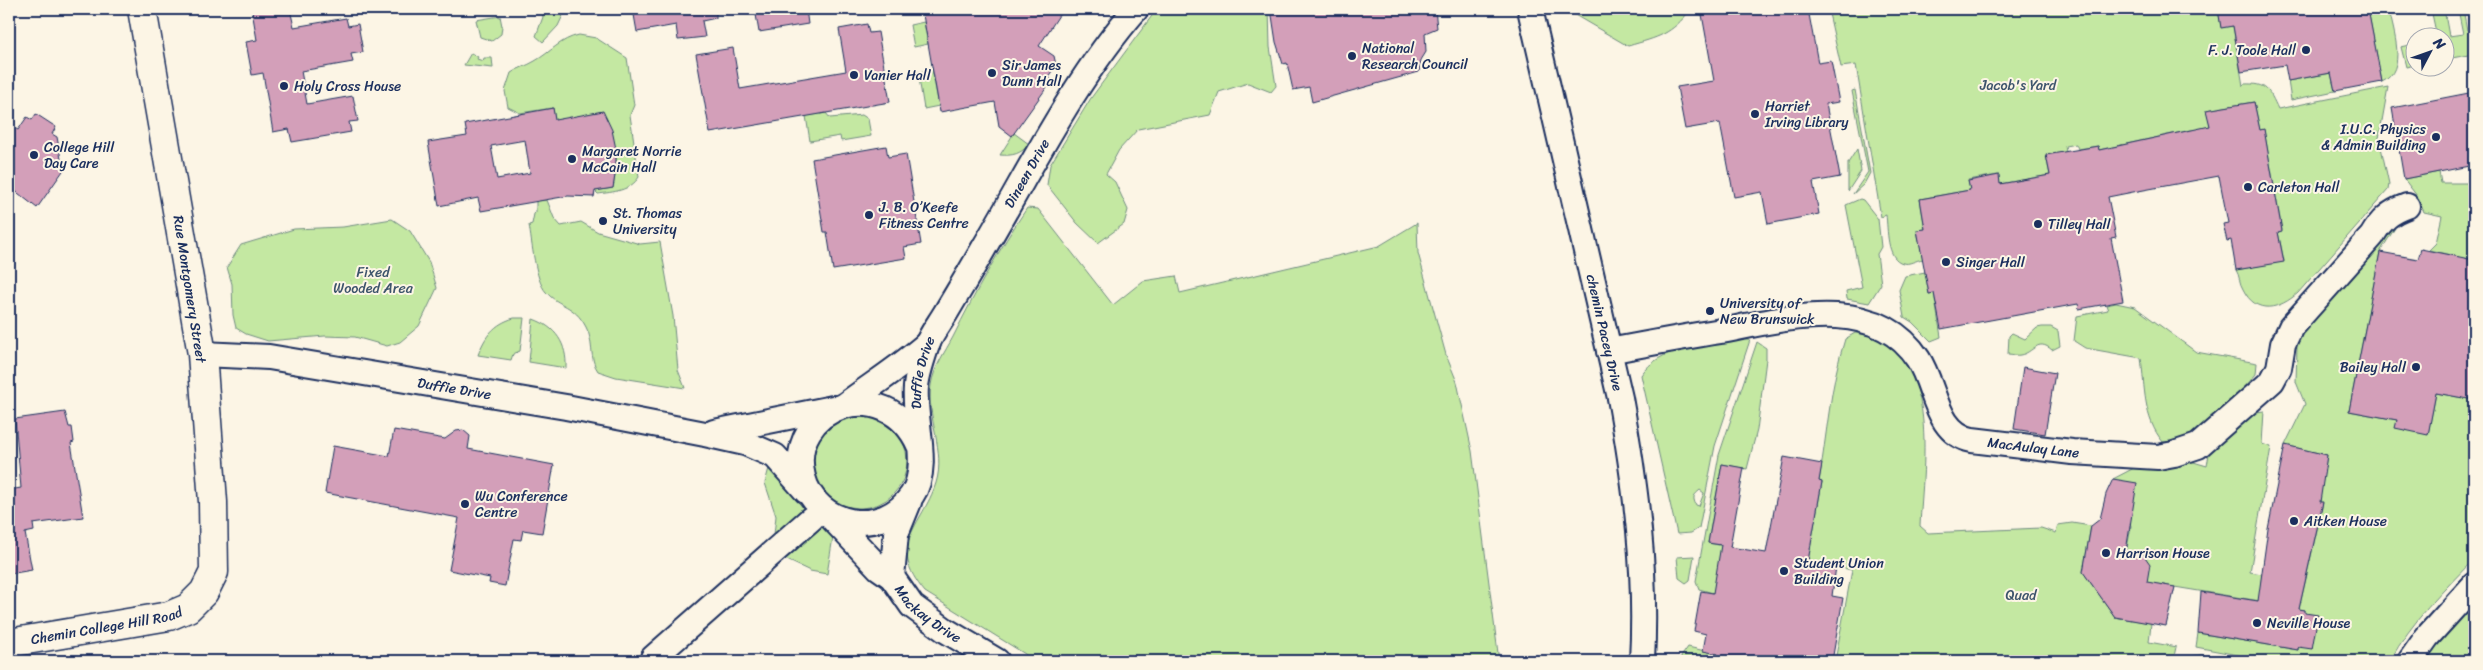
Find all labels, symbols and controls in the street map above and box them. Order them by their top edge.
north arrow [2406,28,2456,78]
text: N [2426,31,2452,56]
place label: National Research Council [1362,36,1469,77]
place label: F. J. Toole Hall [2208,38,2297,63]
marker: F. J. Toole Hall [2300,44,2312,56]
marker: National Research Council [1346,50,1358,62]
place label: Sir James Dunn Hall [1002,53,1063,94]
place label: Vanier Hall [864,63,932,88]
marker: Sir James Dunn Hall [986,67,998,79]
marker: Vanier Hall [848,69,860,81]
park label: Jacob's Yard [1979,73,2058,98]
place label: Holy Cross House [294,74,401,99]
marker: Holy Cross House [278,80,290,92]
place label: Harriet Irving Library [1764,94,1849,135]
marker: Harriet Irving Library [1749,108,1761,120]
place label: I.U.C. Physics & Admin Building [2321,117,2427,158]
marker: I.U.C. Physics & Admin Building [2430,131,2442,143]
street label: Dineen Drive [997,134,1057,213]
place label: College Hill Day Care [44,135,115,176]
place label: Margaret Norrie McCain Hall [582,139,682,180]
marker: College Hill Day Care [28,149,40,161]
marker: Margaret Norrie McCain Hall [566,153,578,165]
place label: Carleton Hall [2258,175,2340,200]
marker: Carleton Hall [2242,181,2254,193]
place label: J. B. O’Keefe Fitness Centre [878,195,969,236]
place label: St. Thomas University [613,201,682,242]
marker: J. B. O’Keefe Fitness Centre [863,209,875,221]
place label: Tilley Hall [2048,212,2112,237]
street label: Rue Montgomery Street [166,214,214,366]
marker: St. Thomas University [597,215,609,227]
marker: Tilley Hall [2032,218,2044,230]
place label: Singer Hall [1956,250,2026,275]
marker: Singer Hall [1940,256,1952,268]
park label: Fixed Wooded Area [333,260,414,301]
street label: chemin Pacey Drive [1579,272,1630,394]
place label: University of New Brunswick [1720,291,1815,332]
marker: University of New Brunswick [1704,305,1716,317]
street label: Duffie Drive [903,332,942,410]
place label: Bailey Hall [2340,355,2407,380]
marker: Bailey Hall [2410,361,2422,373]
street label: Duffie Drive [415,370,493,407]
street label: MacAulay Lane [1986,430,2080,465]
place label: Wu Conference Centre [475,484,568,525]
marker: Wu Conference Centre [459,498,471,510]
place label: Aitken House [2303,509,2387,534]
marker: Aitken House [2288,515,2300,527]
place label: Harrison House [2116,541,2210,566]
marker: Harrison House [2100,547,2112,559]
place label: Student Union Building [1794,551,1884,592]
marker: Student Union Building [1778,565,1790,577]
street label: Mackay Drive [888,579,966,650]
park label: Quad [2006,583,2038,608]
street label: Chemin College Hill Road [29,599,188,652]
place label: Neville House [2267,611,2351,636]
marker: Neville House [2251,617,2263,629]

